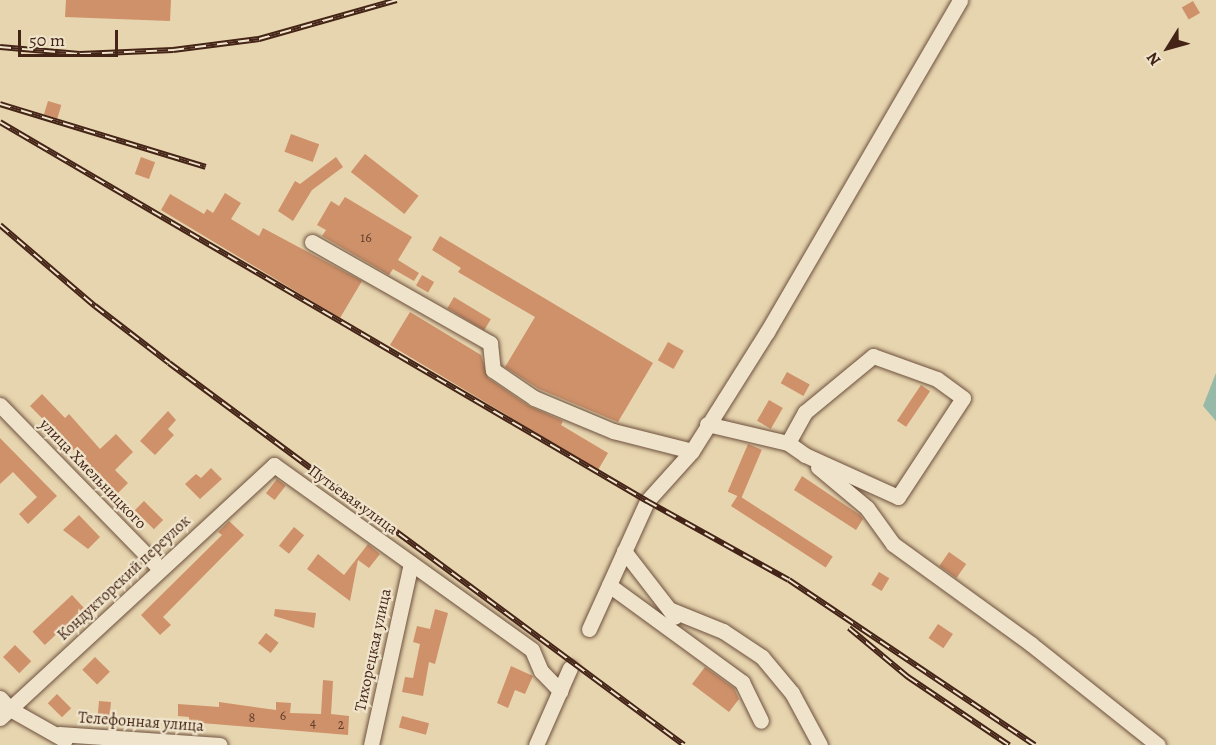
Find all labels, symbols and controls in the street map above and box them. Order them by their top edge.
scale bar [21,18,122,56]
north arrow [1138,18,1198,78]
text: 50 m [29,28,65,52]
text: N [1141,48,1166,70]
house number: 16 [360,230,372,246]
street label: улица Хмельницкого [35,415,151,533]
street label: Путьевая улица [304,461,402,539]
street label: Кондукторский переулок [53,511,195,645]
street label: Тихорецкая улица [351,587,395,713]
street label: Телефонная улица [78,708,204,736]
house number: 6 [280,708,286,724]
house number: 8 [249,710,255,726]
house number: 4 [310,715,316,731]
house number: 2 [338,717,344,733]

